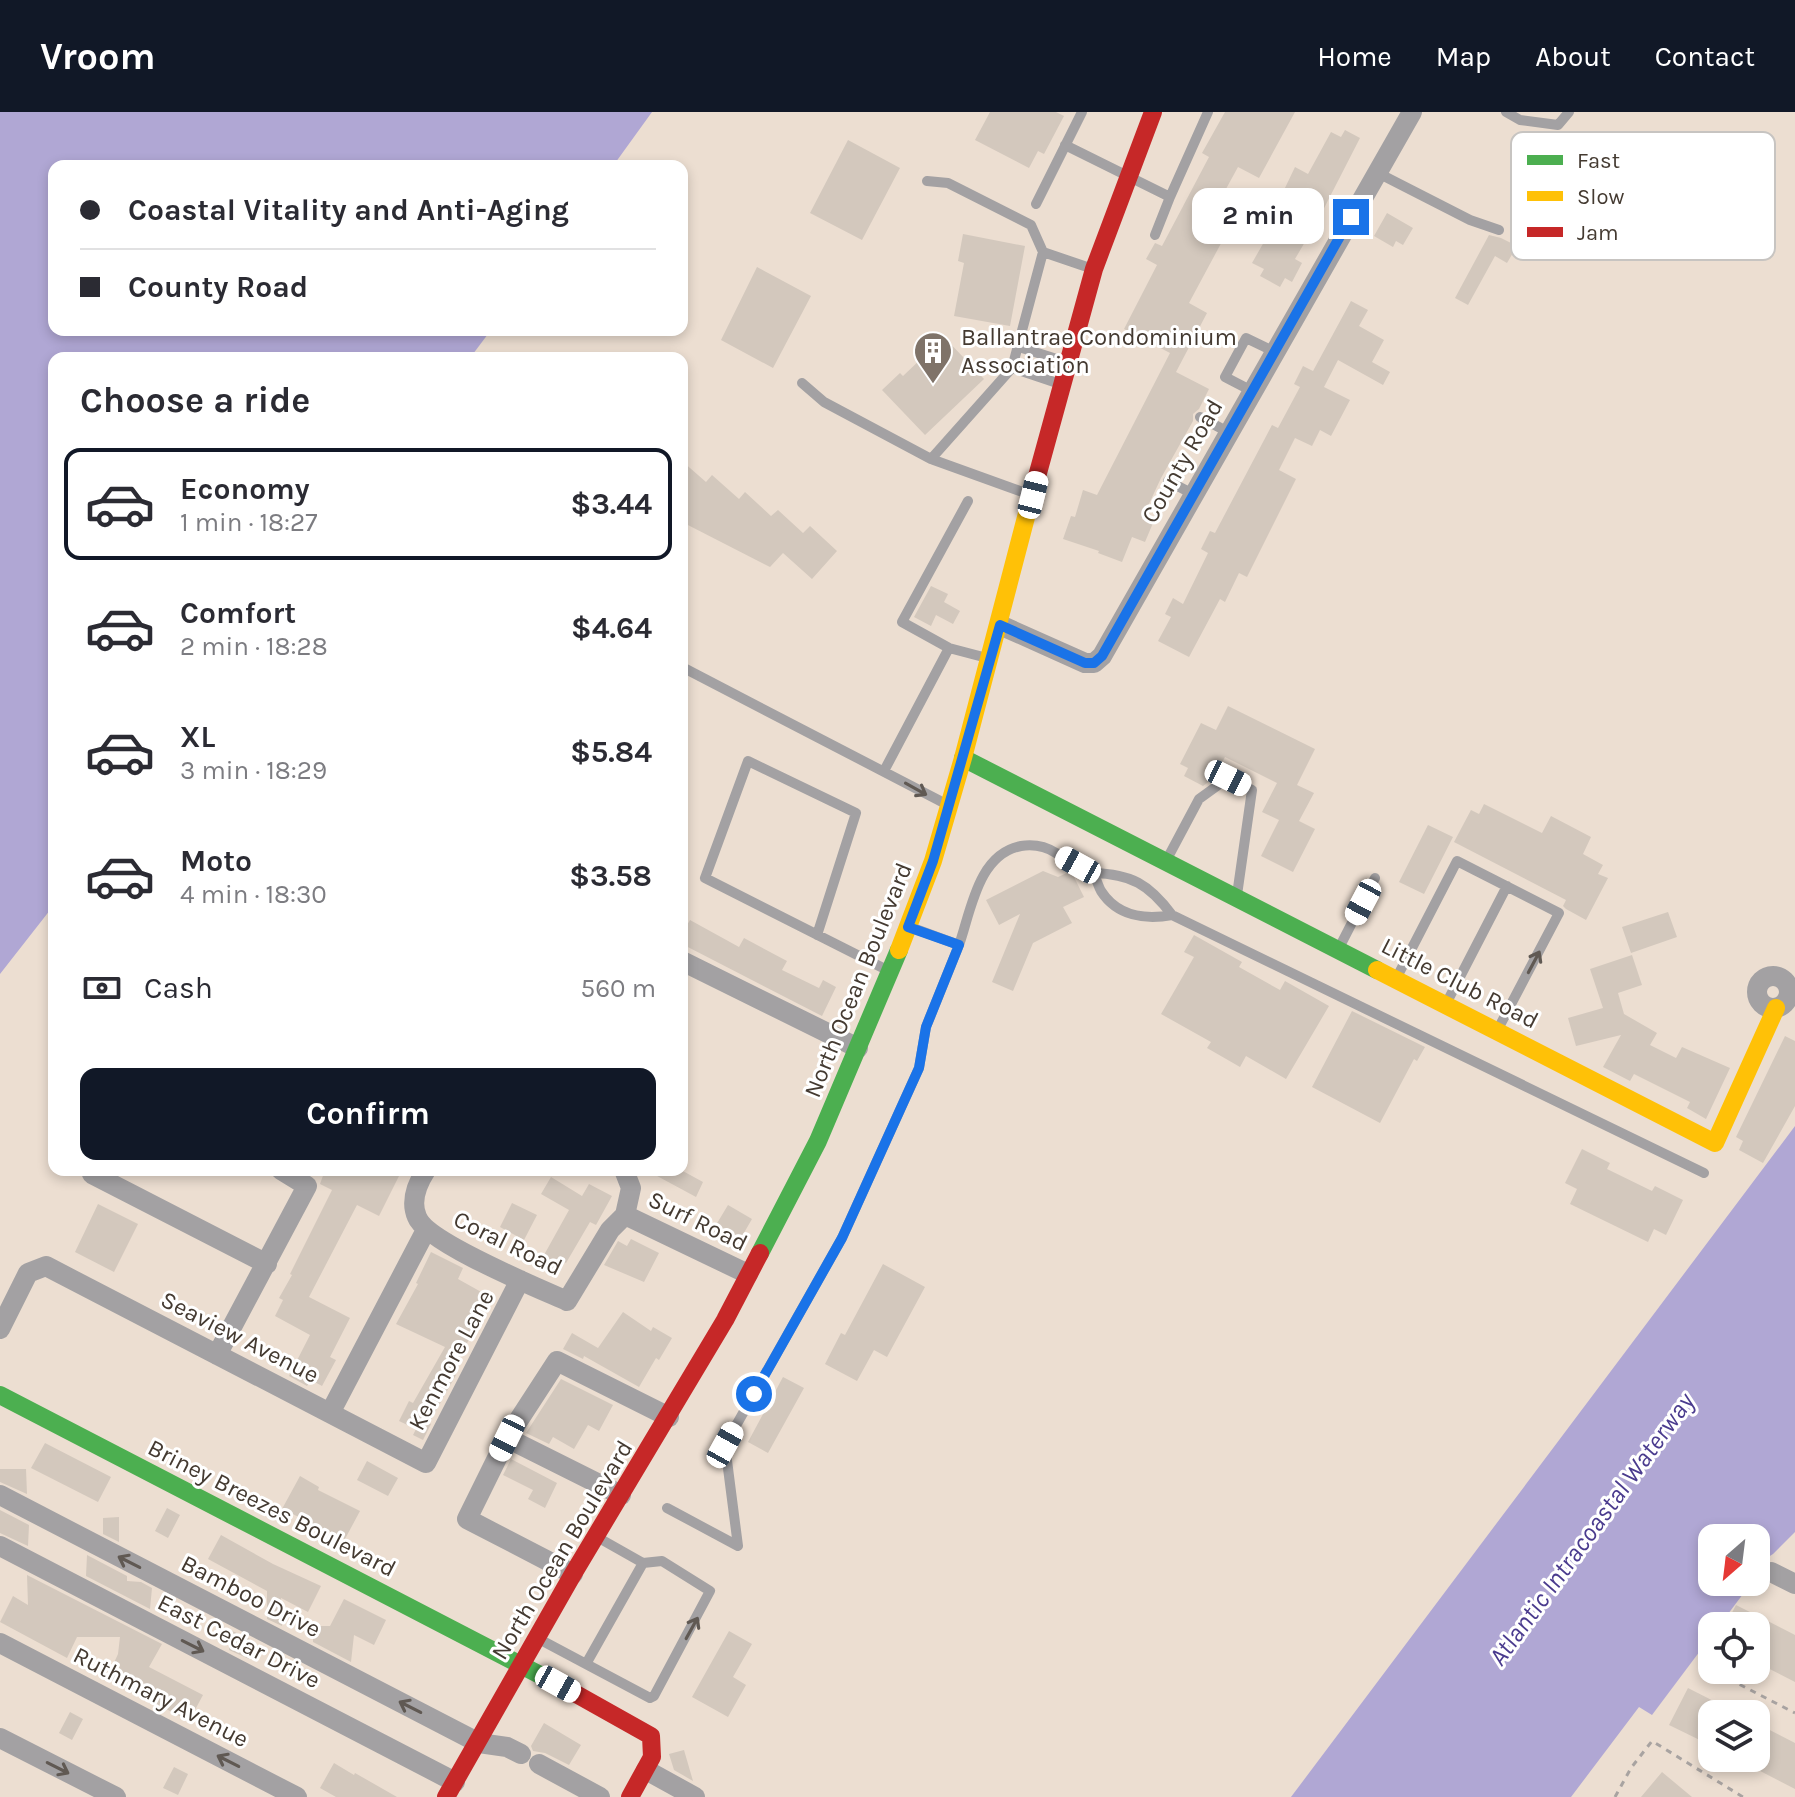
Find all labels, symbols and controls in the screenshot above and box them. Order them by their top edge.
text: Vroom [40,34,156,79]
text: Home [1317,40,1392,73]
text: Map [1436,40,1491,73]
text: About [1535,40,1611,73]
text: Contact [1655,40,1755,73]
legend [1511,132,1775,260]
text: Fast [1577,148,1620,174]
text: Slow [1577,184,1624,210]
callout: 2 min [1191,189,1323,245]
text: Coastal Vitality and Anti-Aging [128,192,569,228]
route end [1333,199,1369,235]
text: 2 min [1222,200,1294,231]
text: Jam [1577,220,1619,246]
text: County Road [128,269,308,305]
place label: Ballantrae Condominium Association [961,323,1237,379]
building icon: Ballantrae Condominium Association [912,330,954,385]
text: Choose a ride [80,379,310,421]
street label: County Road [1135,394,1229,528]
icon: car [84,468,156,540]
car [1016,469,1050,521]
text: Economy [180,471,310,507]
text: $3.44 [571,486,652,522]
text: 1 min · 18:27 [180,507,317,538]
icon: car [84,592,156,664]
text: Comfort [180,595,296,631]
text: $4.64 [571,610,652,646]
text: 2 min · 18:28 [180,631,328,662]
icon: car [84,716,156,788]
text: XL [180,719,215,755]
text: $5.84 [570,734,652,770]
text: 3 min · 18:29 [180,755,327,786]
car [1201,757,1255,799]
one-way arrow [904,782,927,798]
icon: car [84,840,156,912]
text: Moto [180,843,252,879]
car [1051,843,1105,887]
text: $3.58 [569,858,652,894]
street label: North Ocean Boulevard [798,858,918,1102]
car [1341,875,1385,929]
text: 4 min · 18:30 [180,879,327,910]
street label: Little Club Road [1377,931,1543,1035]
one-way arrow [1526,951,1542,974]
icon: cash [80,966,124,1010]
text: Cash [144,970,213,1006]
text: 560 m [581,973,656,1004]
button: Confirm [80,1068,656,1160]
street label: Surf Road [644,1185,752,1257]
street label: Coral Road [449,1205,567,1281]
street label: Seaview Avenue [156,1285,324,1389]
street label: Kenmore Lane [402,1285,500,1435]
route start [736,1376,772,1412]
water label: Atlantic Intracoastal Waterway [1482,1386,1701,1672]
car [486,1411,528,1465]
car [703,1418,747,1472]
street label: Briney Breezes Boulevard [143,1433,401,1583]
street label: North Ocean Boulevard [485,1435,639,1665]
north arrow [1698,1524,1770,1596]
map controls [1698,1524,1770,1772]
street label: Bamboo Drive [177,1549,325,1643]
one-way arrow [118,1553,142,1569]
street label: East Cedar Drive [153,1588,325,1694]
button: locate [1698,1612,1770,1684]
one-way arrow [684,1617,700,1640]
one-way arrow [181,1639,205,1655]
street label: Ruthmary Avenue [69,1641,253,1753]
car [531,1662,585,1706]
one-way arrow [398,1699,422,1715]
button: layers [1698,1700,1770,1772]
one-way arrow [217,1753,241,1769]
one-way arrow [45,1760,69,1776]

